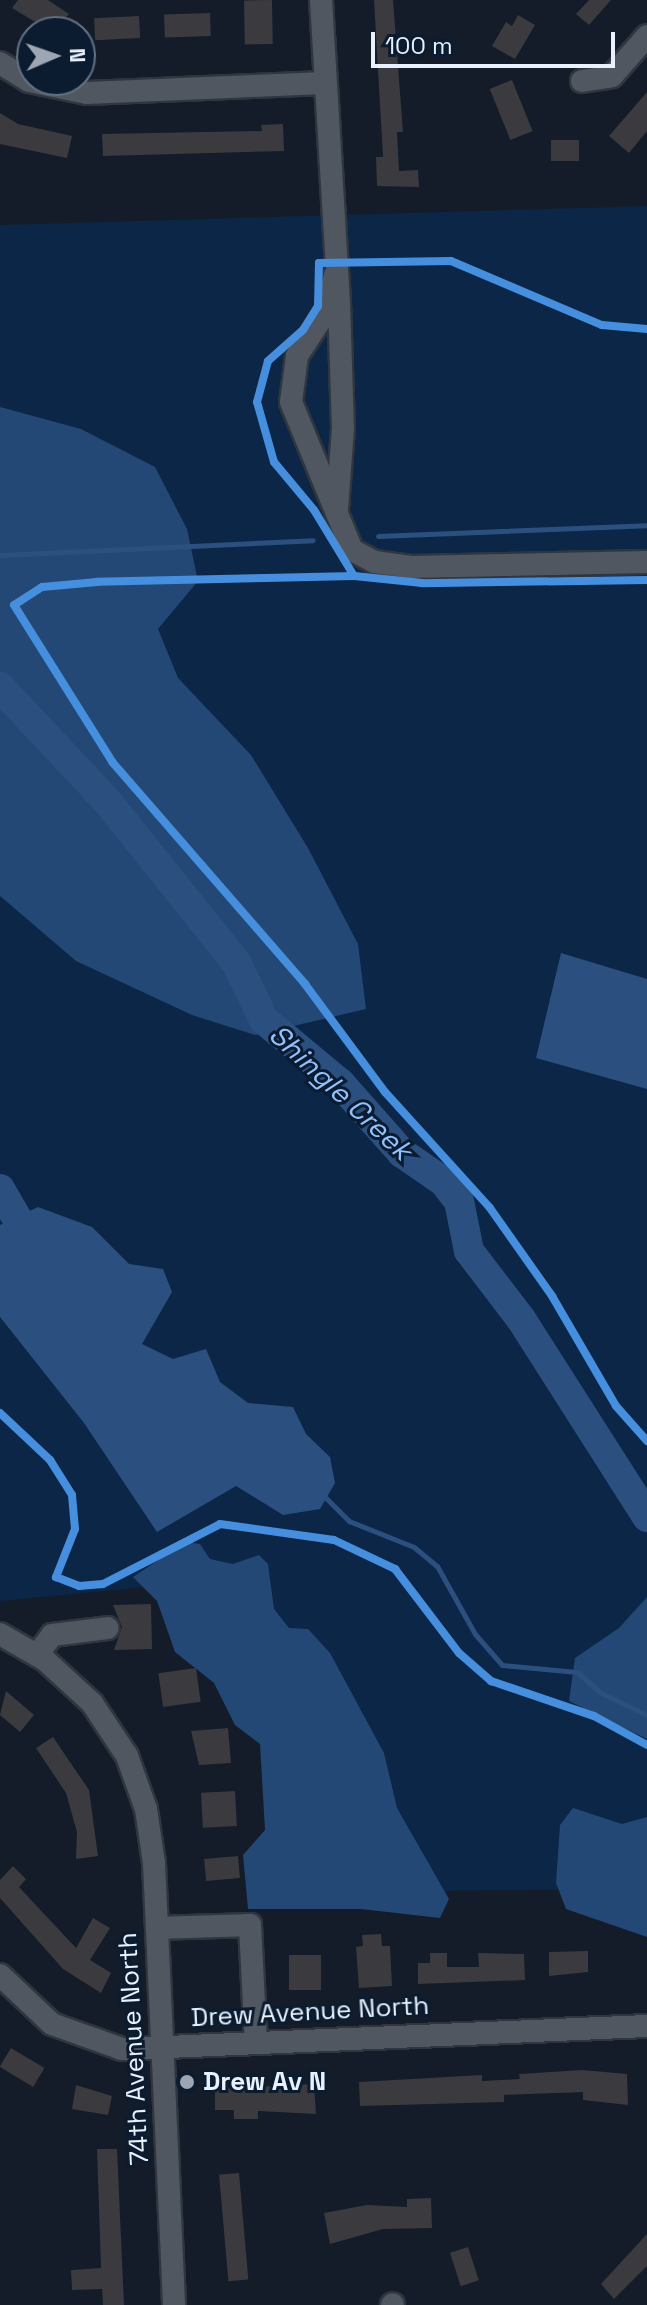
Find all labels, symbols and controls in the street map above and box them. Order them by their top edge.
north arrow [16,16,96,96]
scale bar [375,16,619,66]
text: 100 m [385,30,453,61]
text: N [64,47,92,63]
water label: Shingle Creek [263,1017,419,1167]
street label: 74th Avenue North [112,1932,156,2166]
street label: Drew Avenue North [190,1990,430,2034]
place label: Drew Av N [203,2066,327,2098]
marker: Drew Av N [178,2073,196,2091]

